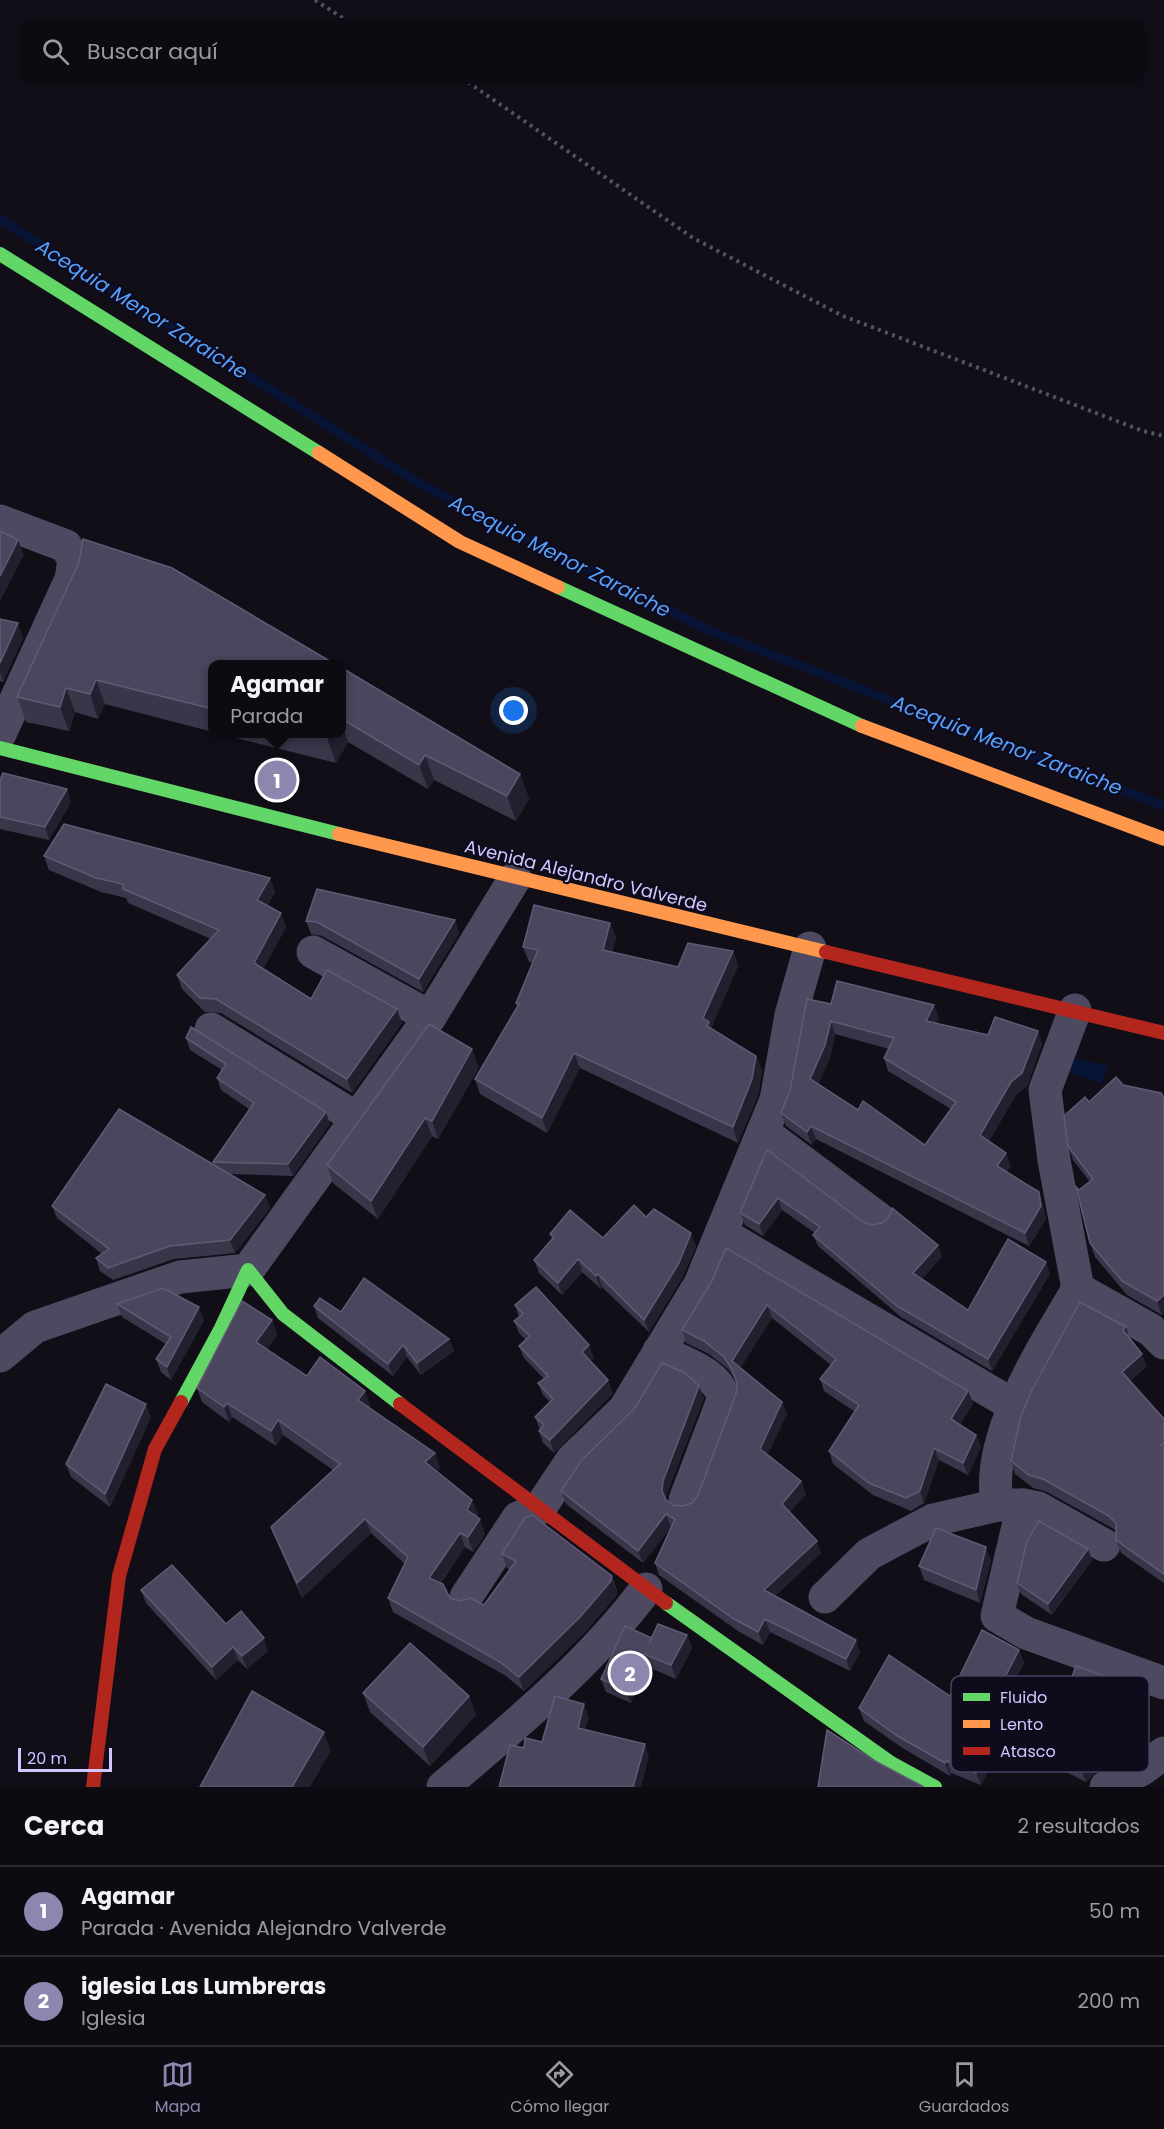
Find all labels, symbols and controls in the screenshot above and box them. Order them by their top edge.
search box [18,18,1146,84]
icon: search [39,35,72,68]
text: Buscar aquí [87,36,218,67]
water label: Acequia Menor Zaraiche [30,232,253,386]
water label: Acequia Menor Zaraiche [444,487,675,624]
popup [208,660,346,738]
text: Agamar [230,669,324,700]
water label: Acequia Menor Zaraiche [887,688,1126,802]
your location [499,696,528,725]
text: Parada [230,702,303,730]
pin: 1 [258,758,296,802]
street label: Avenida Alejandro Valverde [462,833,710,918]
pin: 2 [610,1650,650,1696]
legend [951,1676,1149,1772]
text: Fluido [1000,1686,1047,1709]
text: Lento [1000,1713,1043,1736]
text: Atasco [1000,1740,1056,1763]
scale bar [18,1745,112,1772]
text: 20 m [27,1747,67,1770]
text: Cerca [24,1808,104,1844]
text: 2 resultados [1018,1812,1140,1840]
text: Agamar [81,1881,175,1912]
text: 1 [40,1897,47,1925]
text: 50 m [1089,1897,1140,1925]
text: Parada · Avenida Alejandro Valverde [81,1914,446,1942]
text: iglesia Las Lumbreras [81,1971,326,2002]
text: 2 [38,1987,49,2015]
text: 200 m [1077,1987,1140,2015]
text: Iglesia [81,2004,146,2032]
tab: Mapa [155,2058,201,2119]
tab: Cómo llegar [510,2058,609,2119]
tab: Guardados [919,2058,1009,2119]

